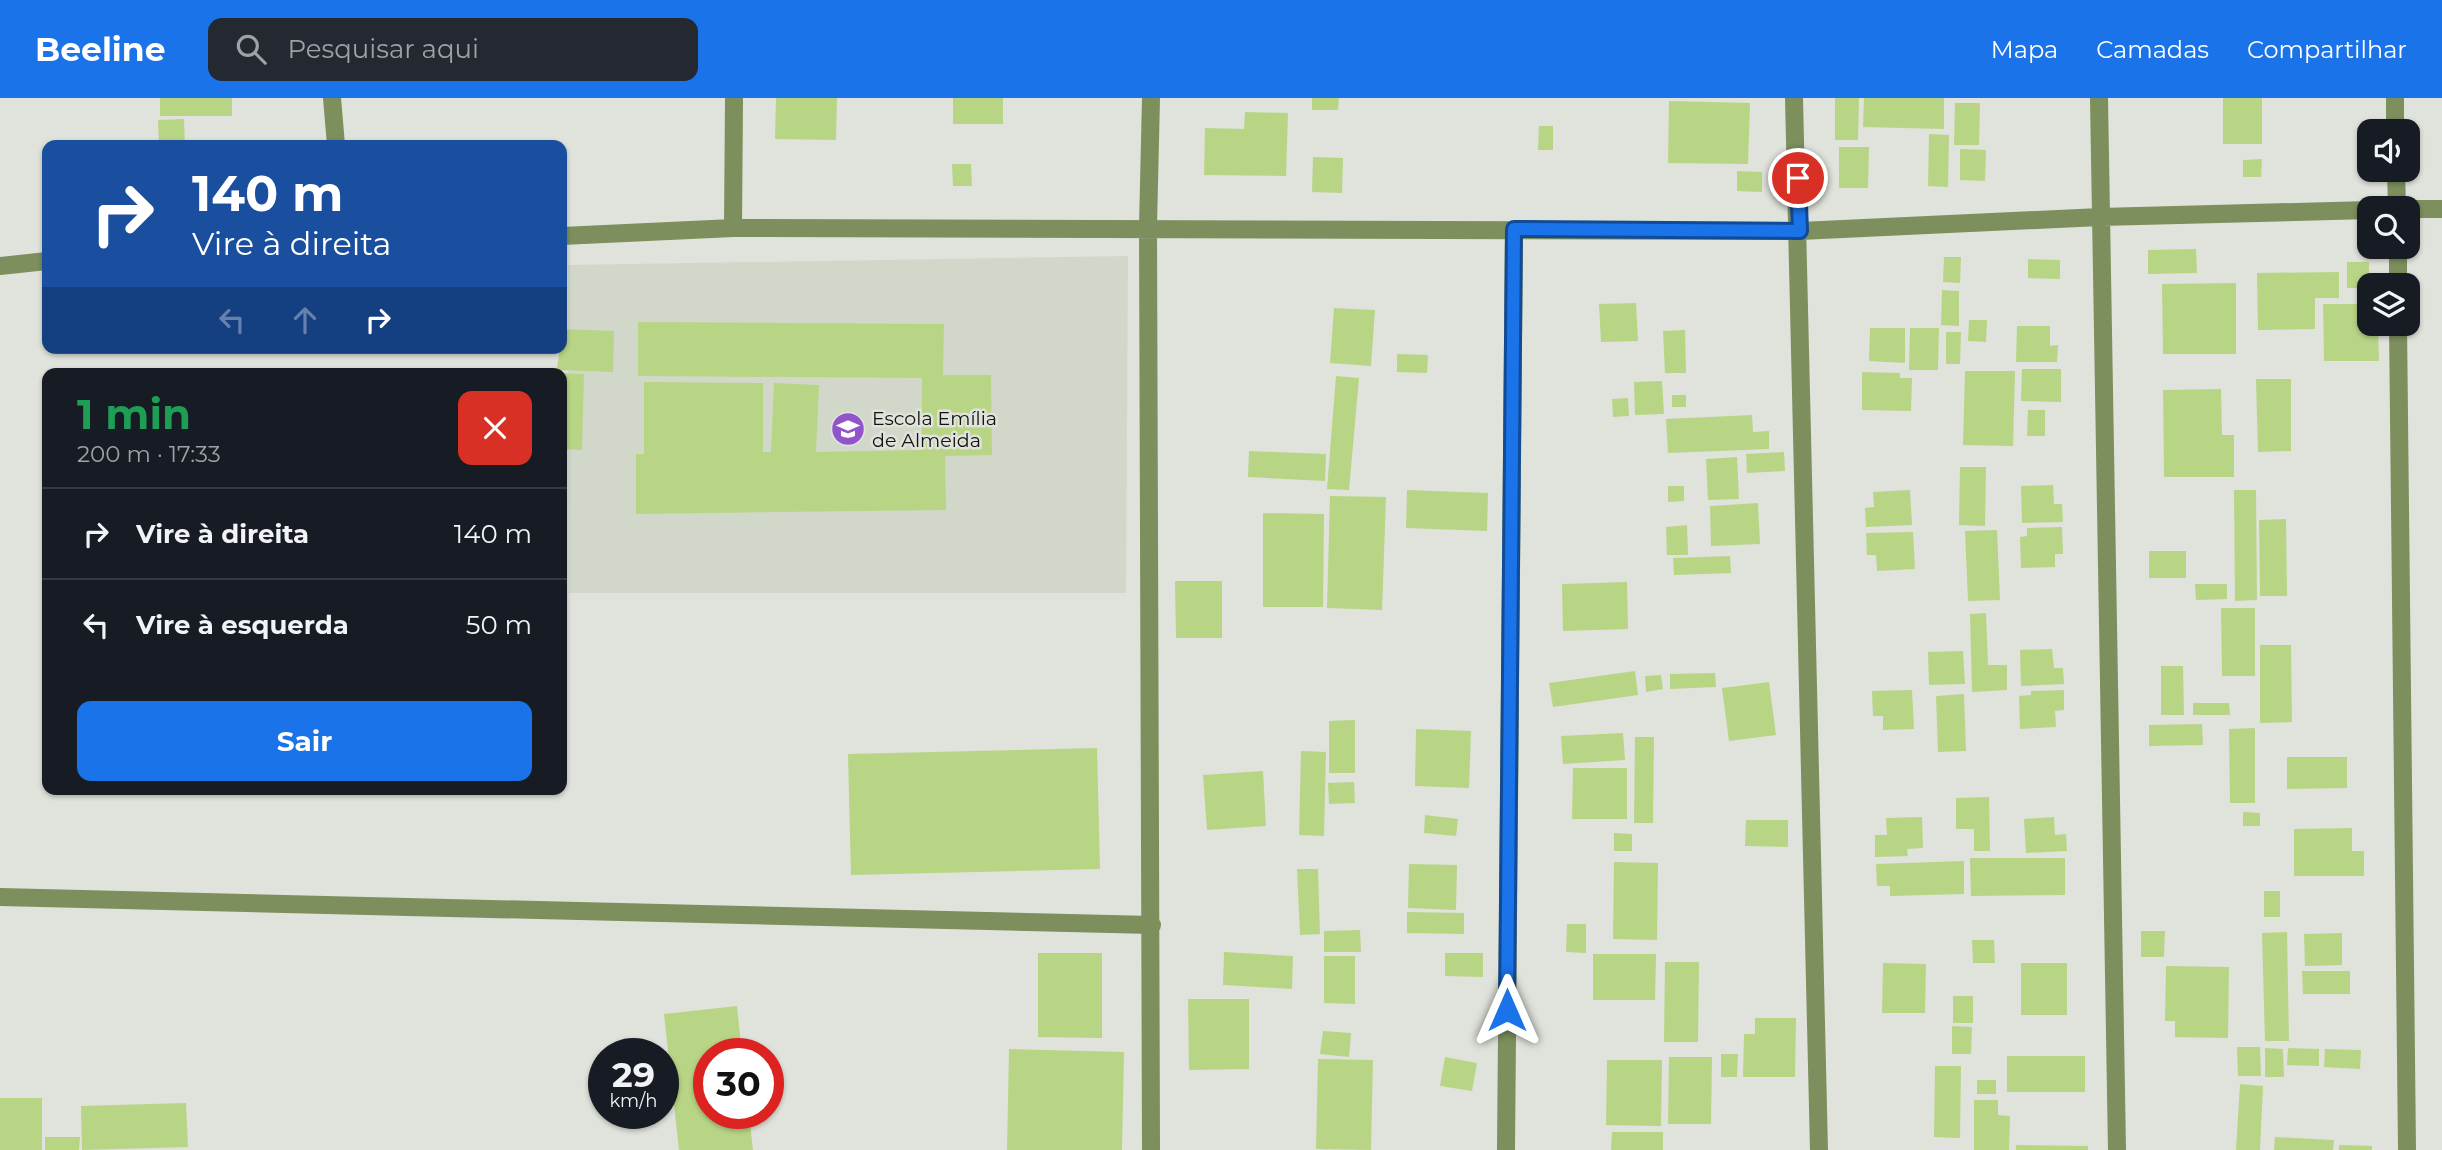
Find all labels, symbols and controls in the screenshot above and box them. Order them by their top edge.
search box [208,18,698,81]
text: Beeline [35,29,166,69]
icon: search [232,30,270,68]
text: Pesquisar aqui [288,33,479,65]
text: Mapa [1991,35,2058,64]
text: Camadas [2096,35,2209,64]
text: Compartilhar [2247,35,2407,64]
map controls [2357,119,2420,336]
button: sound [2357,119,2420,182]
pin [1768,148,1828,208]
icon: arrive [1779,159,1817,197]
text: 140 m [192,164,344,223]
icon: right [77,168,168,259]
button: search [2357,196,2420,259]
text: Vire à direita [192,224,391,263]
button: layers [2357,273,2420,336]
icon: left [213,301,251,339]
icon: ahead [286,301,324,339]
icon: right [359,301,397,339]
text: 1 min [77,388,191,440]
button: close [458,391,532,465]
place label: Escola Emília de Almeida [872,407,997,452]
school or university icon: Escola Emília de Almeida [829,410,867,448]
text: 200 m · 17:33 [77,440,221,468]
icon: right [77,515,115,553]
text: Vire à direita [136,518,309,550]
text: 140 m [454,518,532,550]
icon: left [77,606,115,644]
text: Vire à esquerda [136,609,349,641]
text: 50 m [466,609,532,641]
button: Sair [77,701,532,781]
position arrow [1470,973,1544,1047]
speed limit sign: 30 [693,1038,784,1129]
text: 29 [612,1053,655,1096]
text: km/h [609,1090,658,1112]

